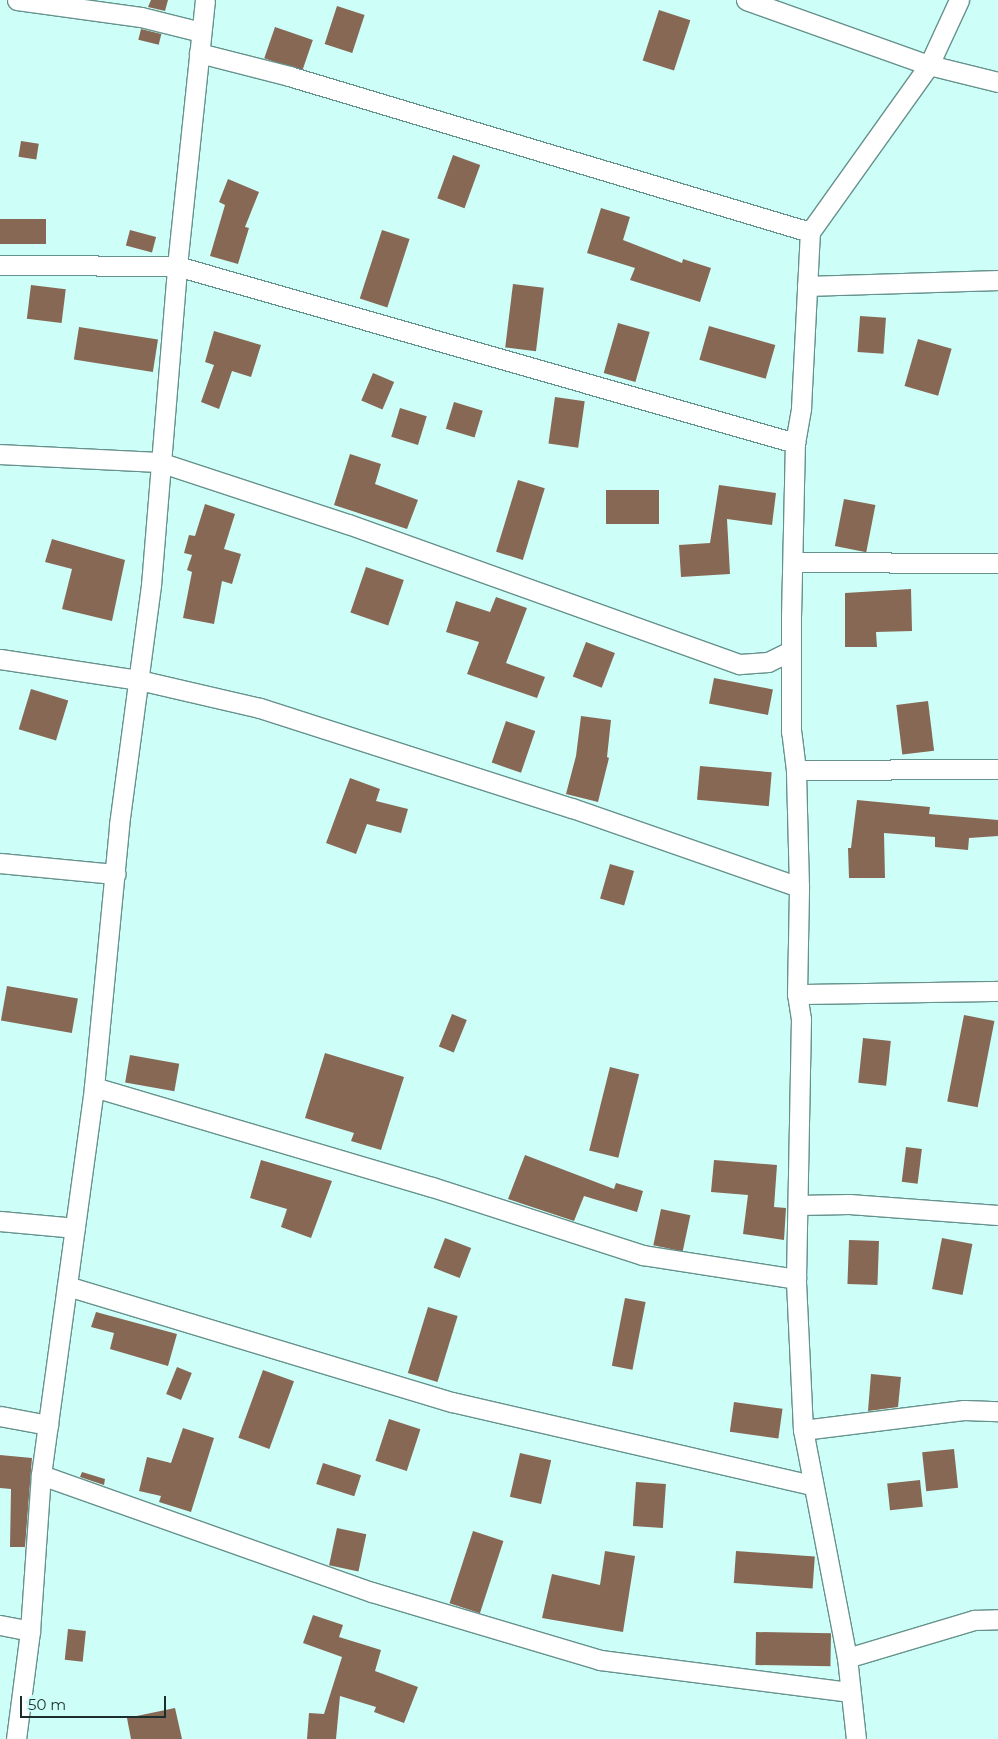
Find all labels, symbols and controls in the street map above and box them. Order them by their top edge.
scale bar [22,1686,169,1718]
text: 50 m [28,1695,66,1714]

